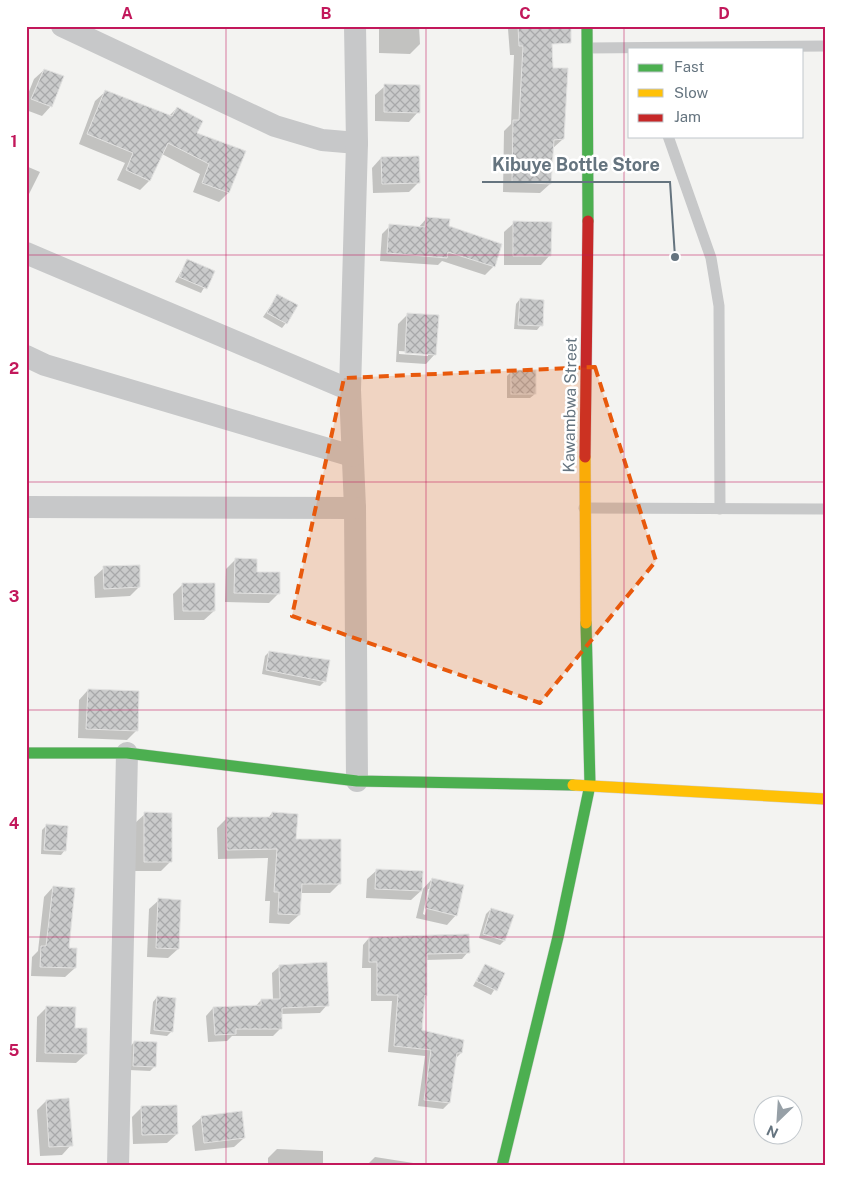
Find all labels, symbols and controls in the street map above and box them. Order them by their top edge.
text: A [121,4,133,23]
text: B [321,4,332,23]
text: C [519,4,531,23]
text: D [718,4,730,23]
legend [628,48,804,138]
text: Fast [674,58,704,75]
text: Slow [674,84,709,101]
text: Jam [674,108,701,125]
text: 1 [11,132,17,151]
callout: Kibuye Bottle Store [482,149,670,182]
text: Kibuye Bottle Store [492,154,660,175]
street label: Kawambwa Street [559,337,581,473]
text: 2 [9,359,19,378]
text: 3 [9,587,19,606]
text: 4 [9,814,20,833]
text: 5 [9,1041,20,1060]
north arrow [754,1094,804,1144]
text: N [764,1122,781,1141]

